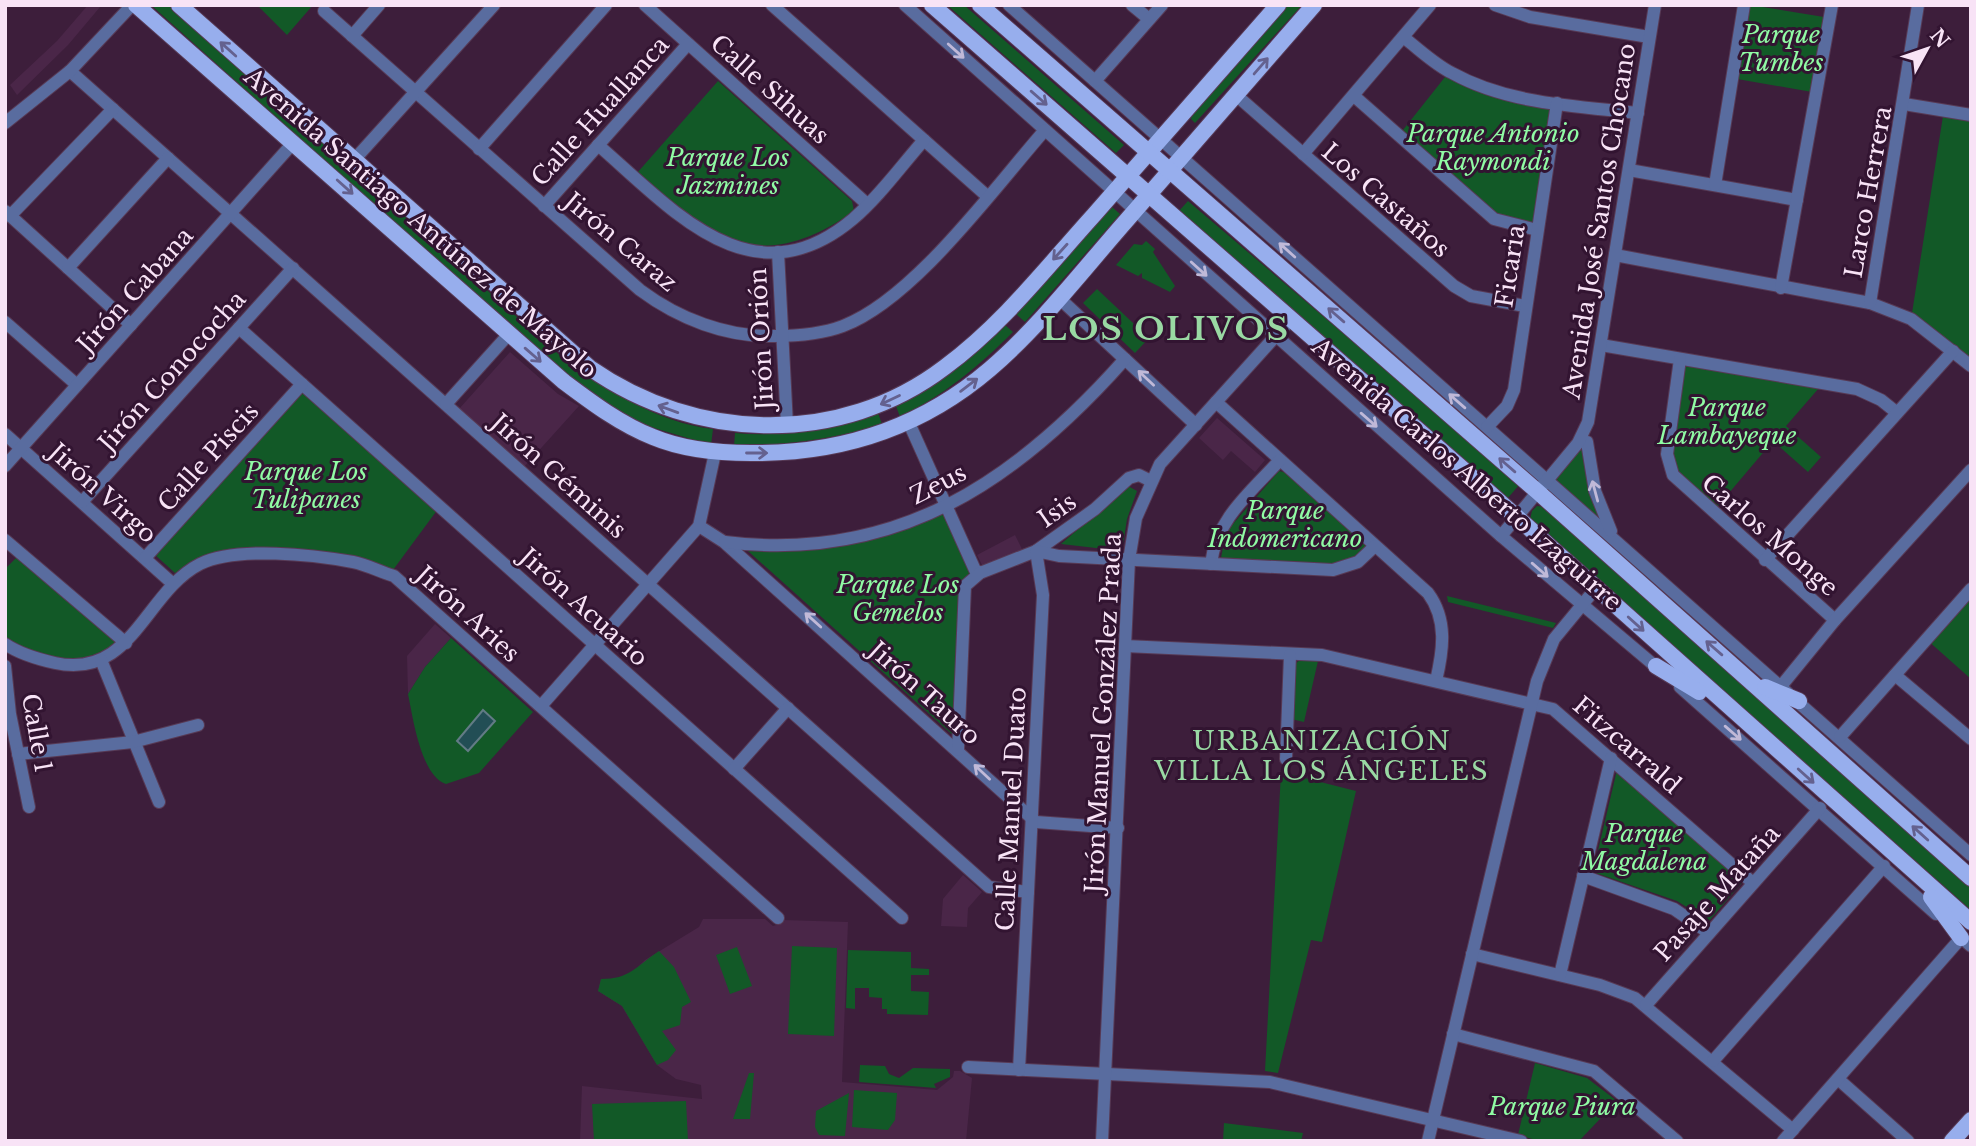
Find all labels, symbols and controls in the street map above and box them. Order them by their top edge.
north arrow [1892,14,1962,84]
park label: Parque Tumbes [1738,20,1824,77]
text: N [1925,24,1954,53]
street label: Calle Sihuas [705,28,835,150]
street label: Calle Huallanca [525,30,675,192]
one-way arrow [220,41,238,57]
street label: Avenida José Santos Chocano [1556,41,1641,402]
one-way arrow [946,42,964,58]
one-way arrow [1253,57,1269,75]
street label: Avenida Santiago Antúnez de Mayolo [238,61,603,384]
one-way arrow [1030,90,1048,106]
street label: Larco Herrera [1839,103,1897,280]
park label: Parque Antonio Raymondi [1406,119,1579,176]
street label: Los Castaños [1316,137,1456,263]
park label: Parque Los Jazmines [665,143,790,200]
one-way arrow [336,179,353,196]
street label: Jirón Caraz [556,185,683,298]
street label: Jirón Cabana [69,221,199,361]
street label: Ficaria [1489,222,1531,309]
one-way arrow [1278,242,1296,258]
one-way arrow [1052,243,1068,261]
one-way arrow [1190,261,1208,277]
street label: Jirón Orión [743,267,779,414]
street label: Jirón Conococha [90,284,252,460]
one-way arrow [1327,307,1345,323]
district label: LOS OLIVOS [1042,309,1290,349]
street label: Avenida Carlos Alberto Izaguirre [1306,331,1628,616]
one-way arrow [524,347,541,364]
one-way arrow [1137,370,1155,386]
one-way arrow [959,378,978,392]
one-way arrow [1449,393,1467,409]
park label: Parque Lambayeque [1657,393,1797,450]
one-way arrow [879,394,901,407]
street label: Calle Piscis [152,397,264,517]
one-way arrow [657,402,679,414]
street label: Jirón Géminis [483,406,633,544]
one-way arrow [1360,412,1378,428]
street label: Jirón Virgo [41,435,163,549]
one-way arrow [745,446,768,460]
park label: Parque Los Tulipanes [243,457,368,514]
one-way arrow [1498,457,1516,473]
street label: Zeus [905,458,971,510]
street label: Carlos Monge [1696,468,1844,602]
one-way arrow [1588,480,1601,503]
street label: Isis [1032,487,1082,533]
park label: Parque Indomericano [1207,496,1362,553]
street label: Jirón Manuel González Prada [1079,532,1127,897]
street label: Jirón Acuario [512,540,654,672]
street label: Jirón Aries [408,558,526,668]
one-way arrow [1531,562,1549,578]
park label: Parque Los Gemelos [835,570,960,627]
one-way arrow [805,612,822,629]
one-way arrow [1627,616,1645,632]
street label: Jirón Tauro [861,633,987,751]
one-way arrow [1705,640,1723,656]
street label: Calle Manuel Duato [990,686,1032,932]
street label: Fitzcarrald [1567,690,1687,800]
street label: Calle 1 [16,691,58,775]
district label: URBANIZACIÓN VILLA LOS ÁNGELES [1153,725,1490,787]
one-way arrow [1723,725,1741,741]
one-way arrow [974,764,991,781]
one-way arrow [1797,768,1815,784]
street label: Pasaje Mataña [1648,818,1786,967]
park label: Parque Magdalena [1580,819,1707,876]
one-way arrow [1912,824,1929,841]
park label: Parque Piura [1487,1092,1636,1121]

